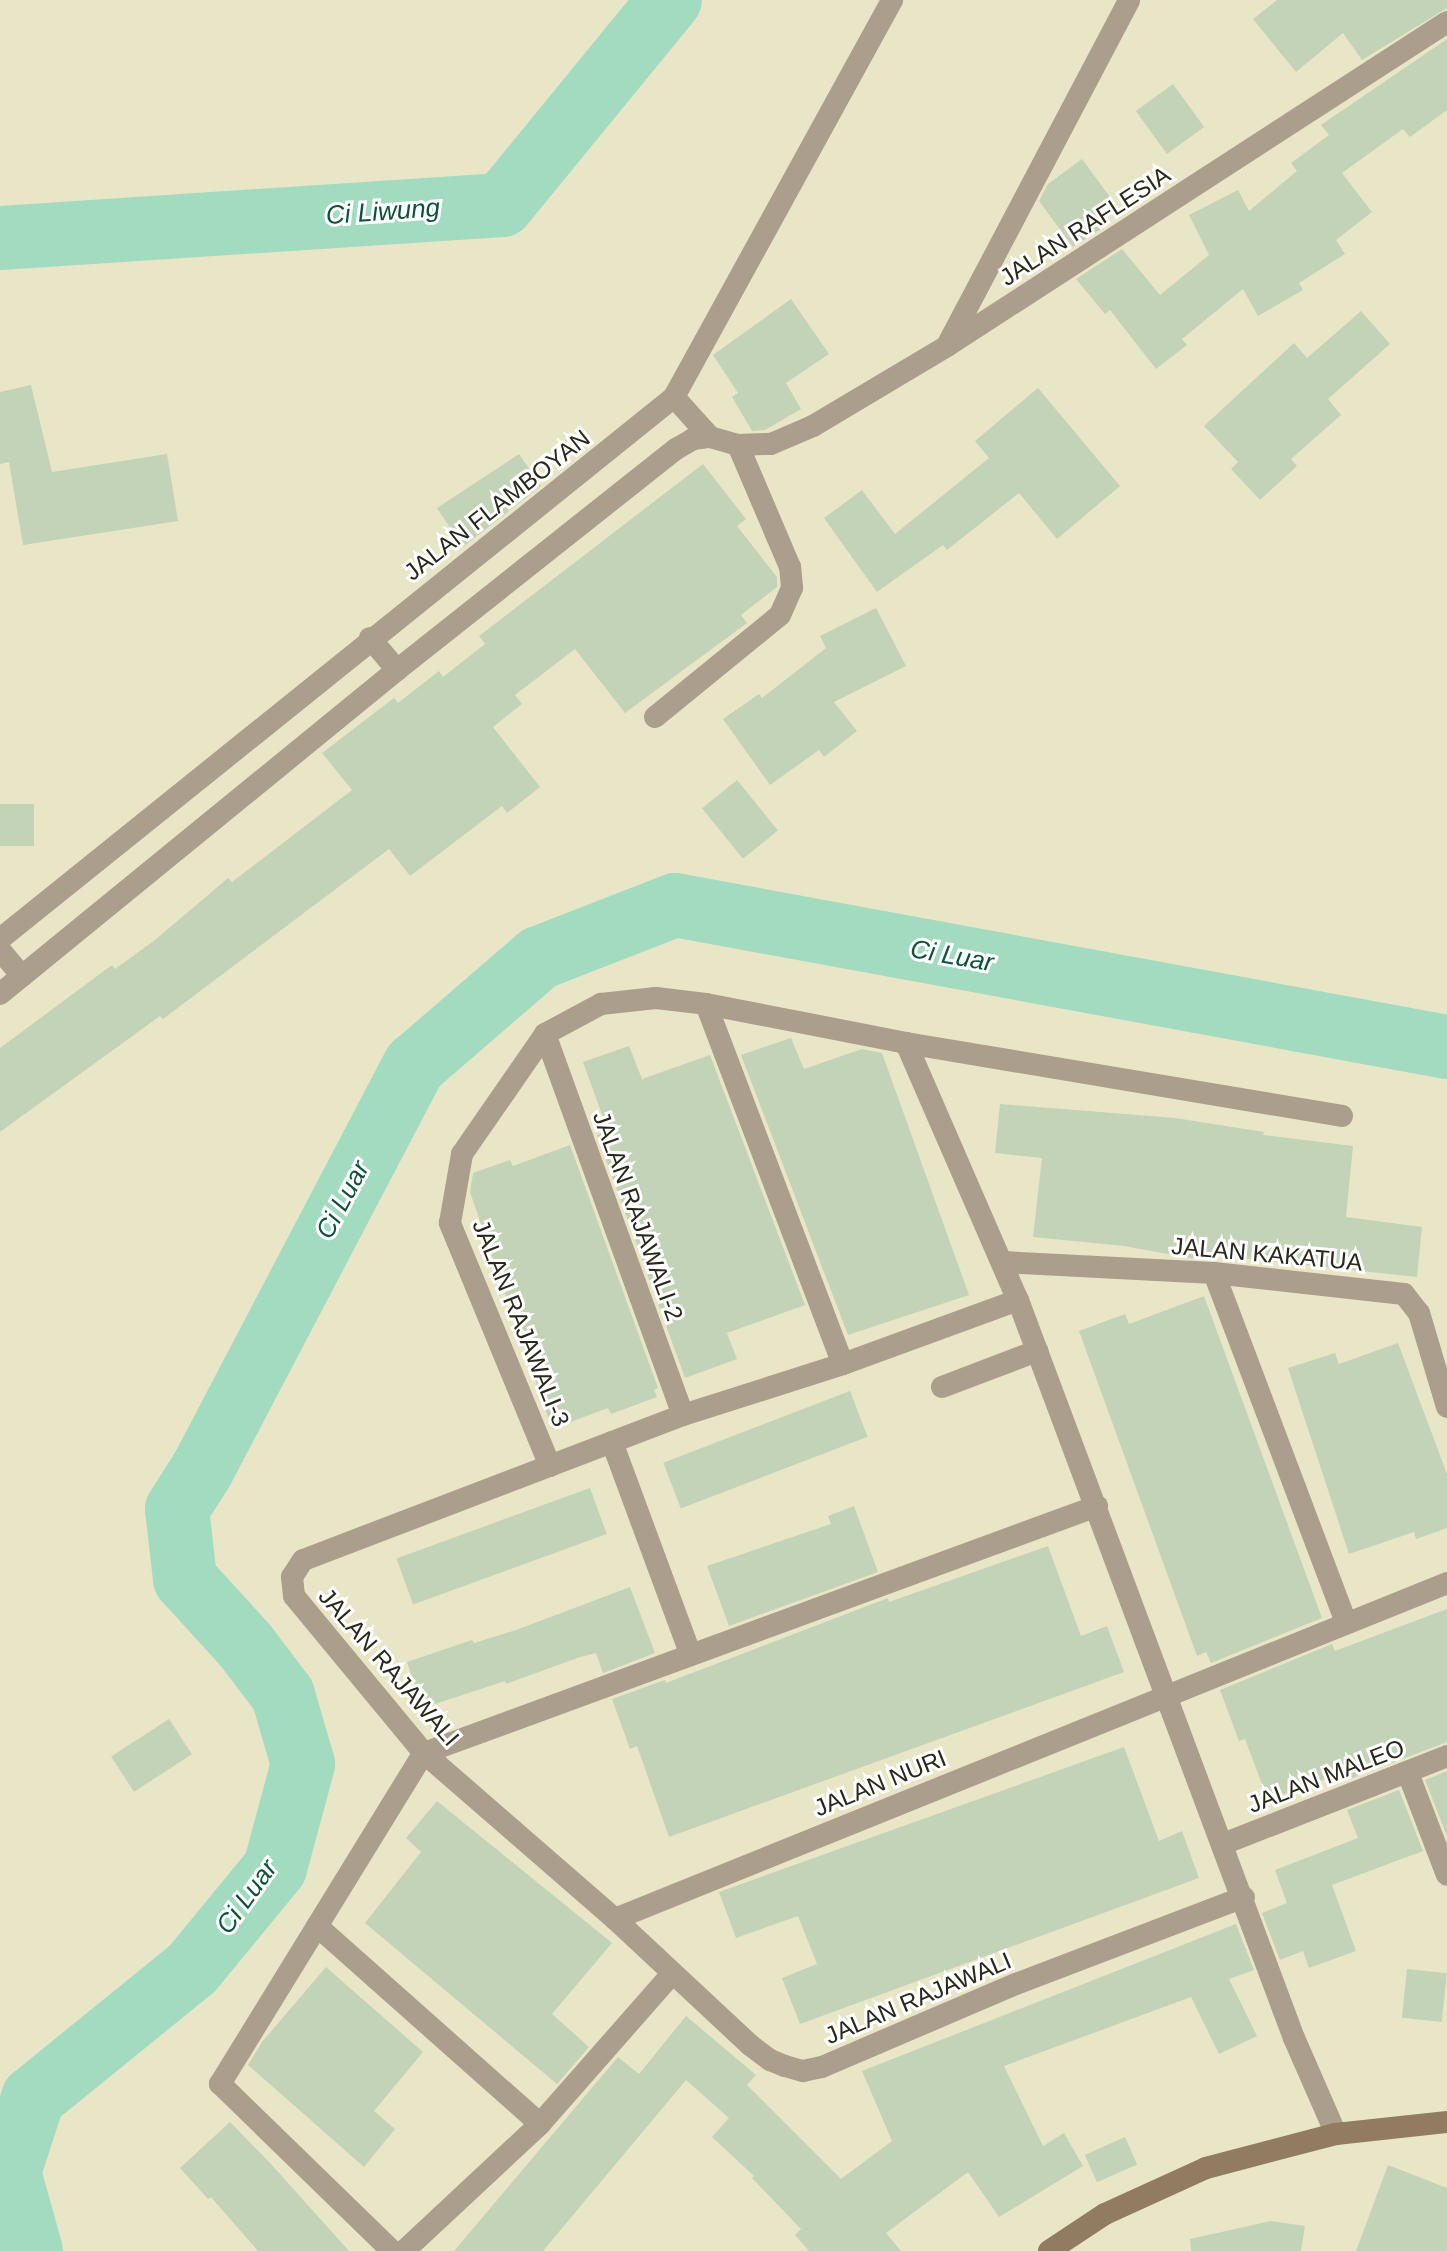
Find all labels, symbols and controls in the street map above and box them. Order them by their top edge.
street label: JALAN RAFLESIA [994,160,1176,292]
water label: Ci Liwung [325,192,441,232]
street label: JALAN FLAMBOYAN [398,424,596,586]
water label: Ci Luar [908,933,996,979]
street label: JALAN RAJAWALI-2 [587,1107,689,1325]
water label: Ci Luar [310,1156,376,1244]
street label: JALAN RAJAWALI-3 [466,1215,576,1431]
street label: JALAN KAKATUA [1170,1231,1364,1277]
street label: JALAN RAJAWALI [313,1582,465,1752]
street label: JALAN MALEO [1244,1733,1408,1819]
street label: JALAN NURI [810,1743,950,1823]
water label: Ci Luar [210,1854,284,1940]
street label: JALAN RAJAWALI [821,1946,1015,2050]

